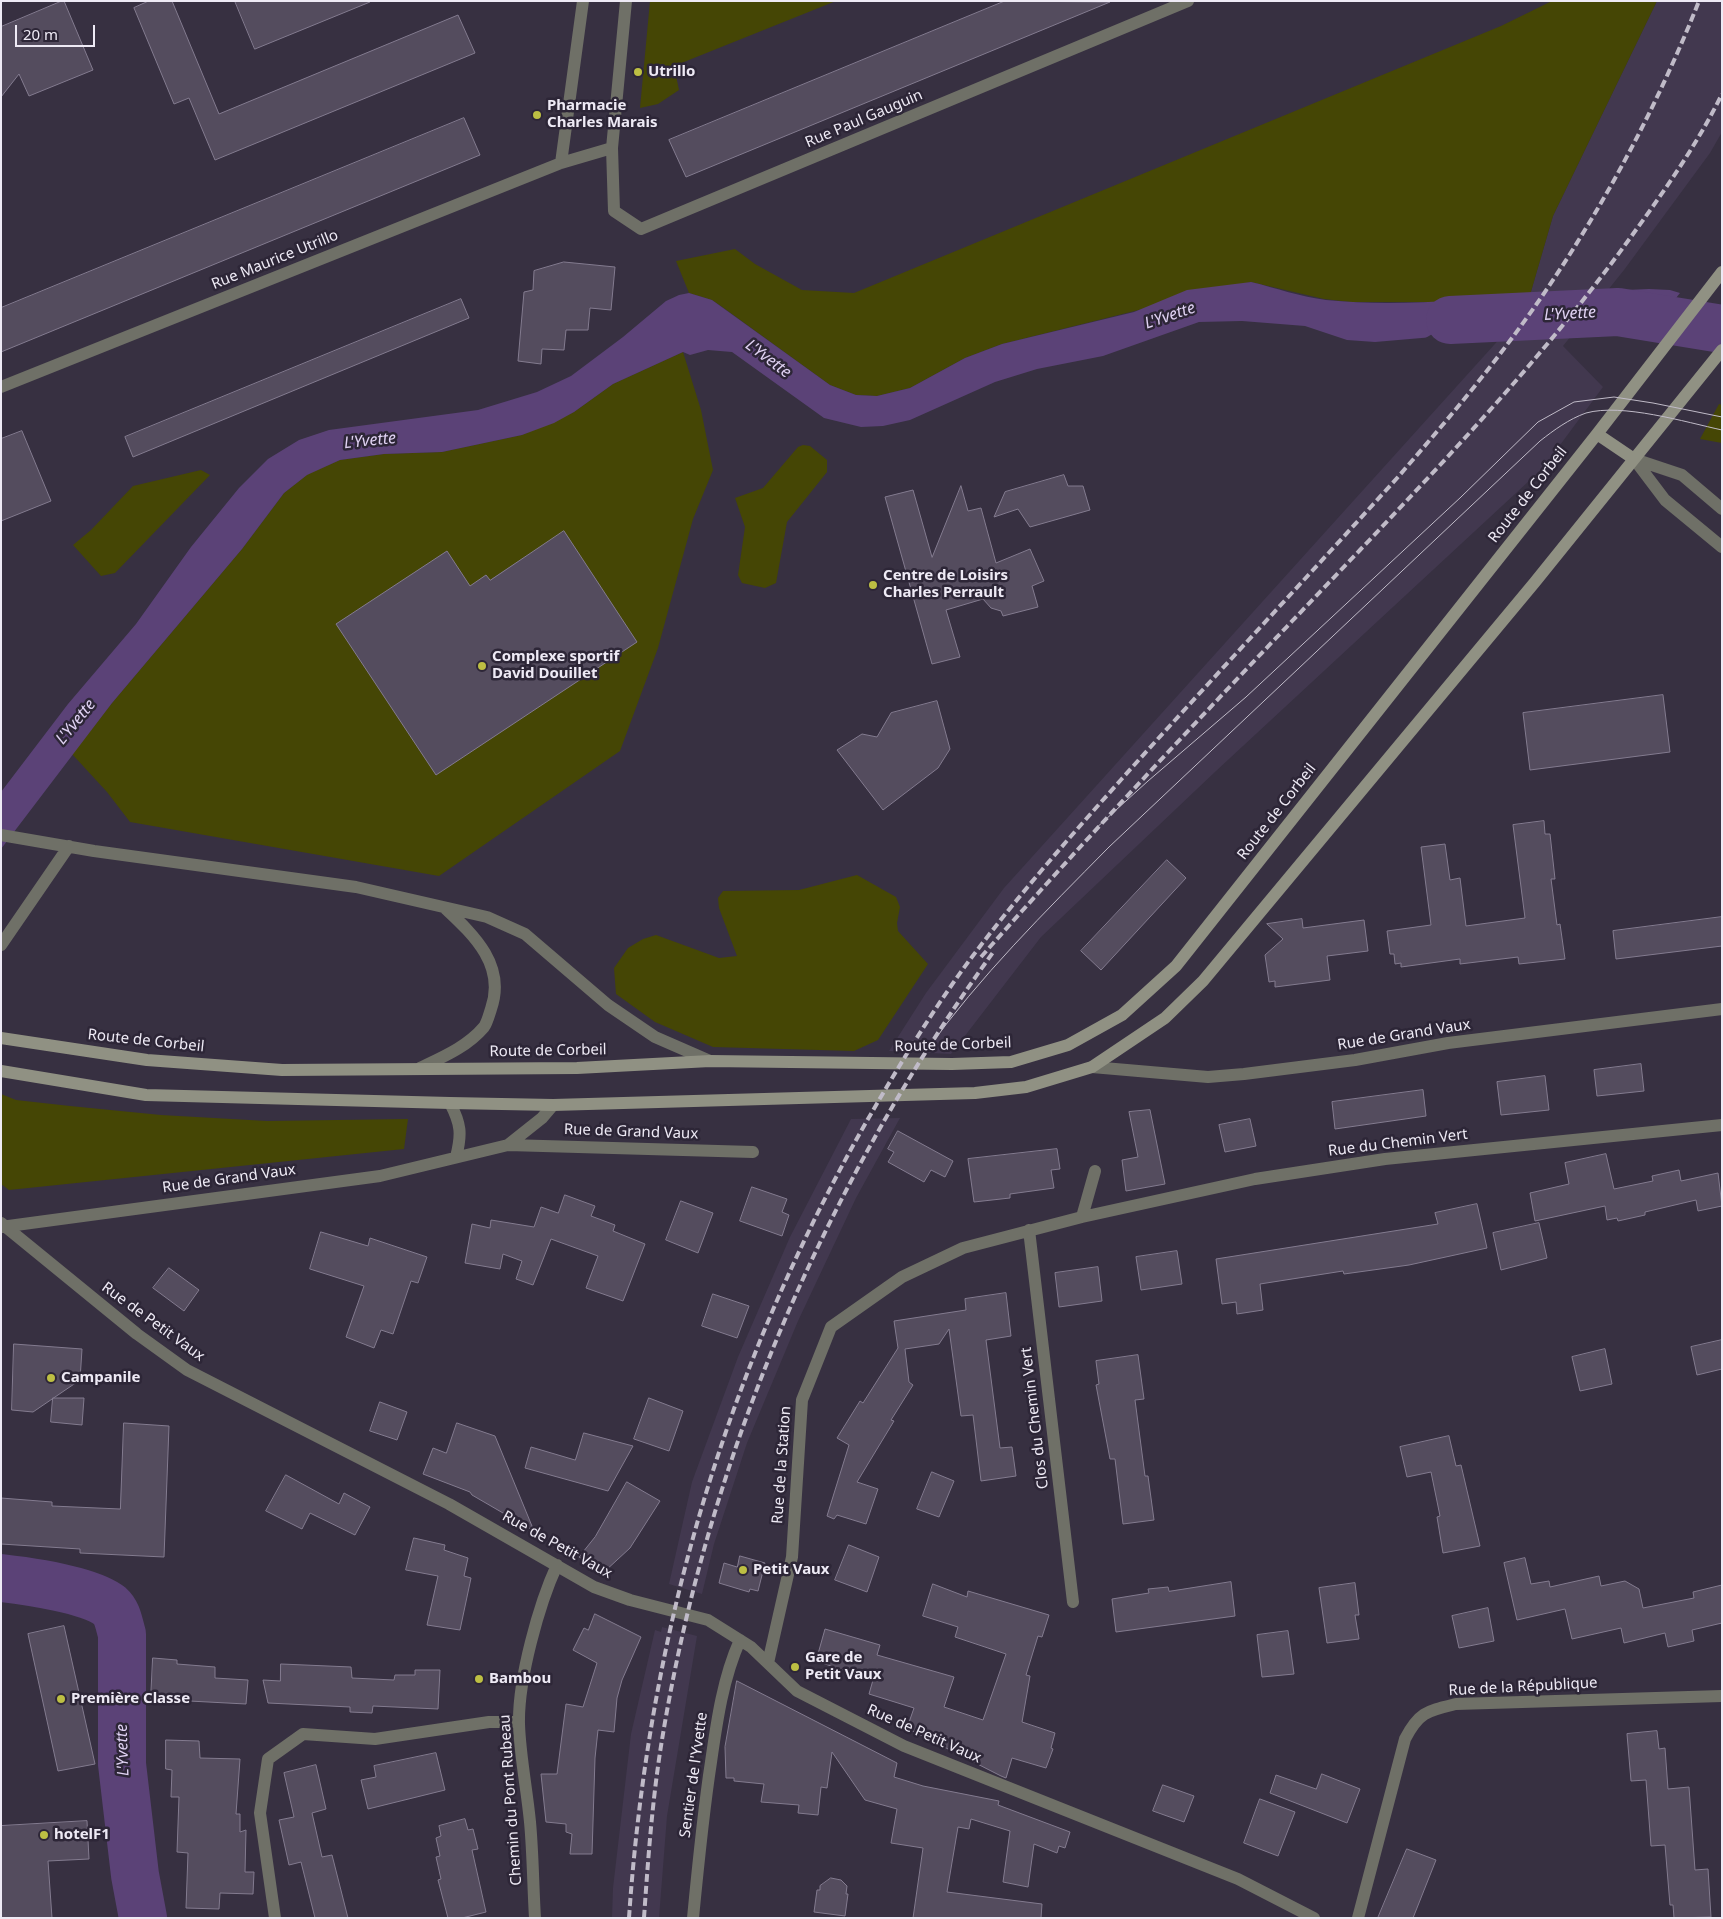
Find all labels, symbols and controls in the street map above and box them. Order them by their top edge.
scale bar [18,15,98,47]
text: 20 m [23,24,58,44]
place label: Utrillo [648,63,695,81]
marker: Utrillo [632,66,644,78]
street label: Rue Paul Gauguin [803,86,925,152]
place label: Pharmacie Charles Marais [547,97,657,132]
marker: Pharmacie Charles Marais [531,109,543,121]
street label: Rue Maurice Utrillo [209,226,341,294]
water label: L'Yvette [1142,298,1198,334]
water label: L'Yvette [1543,303,1597,325]
water label: L'Yvette [741,336,795,382]
water label: L'Yvette [343,429,397,453]
street label: Route de Corbeil [1485,443,1571,547]
place label: Centre de Loisirs Charles Perrault [883,567,1008,602]
marker: Centre de Loisirs Charles Perrault [867,579,879,591]
place label: Complexe sportif David Douillet [492,648,619,683]
marker: Complexe sportif David Douillet [476,660,488,672]
water label: L'Yvette [52,696,100,748]
street label: Route de Corbeil [1234,760,1320,864]
street label: Rue de Grand Vaux [1336,1016,1472,1054]
street label: Route de Corbeil [87,1026,205,1056]
street label: Route de Corbeil [894,1034,1012,1056]
street label: Route de Corbeil [489,1041,607,1061]
street label: Rue de Grand Vaux [563,1121,699,1143]
street label: Rue du Chemin Vert [1327,1126,1469,1160]
street label: Rue de Grand Vaux [161,1161,297,1197]
street label: Rue de Petit Vaux [98,1279,208,1365]
street label: Clos du Chemin Vert [1017,1346,1053,1490]
place label: Campanile [61,1369,140,1387]
marker: Campanile [45,1372,57,1384]
street label: Rue de la Station [769,1405,795,1525]
street label: Rue de Petit Vaux [499,1507,615,1583]
place label: Petit Vaux [753,1561,830,1579]
marker: Petit Vaux [737,1564,749,1576]
place label: Gare de Petit Vaux [805,1649,882,1684]
marker: Gare de Petit Vaux [789,1661,801,1673]
place label: Bambou [489,1670,551,1688]
marker: Bambou [473,1673,485,1685]
street label: Rue de la République [1448,1674,1598,1700]
place label: Première Classe [71,1690,190,1708]
marker: Première Classe [55,1693,67,1705]
street label: Rue de Petit Vaux [864,1701,984,1767]
street label: Sentier de l'Yvette [676,1711,712,1839]
street label: Chemin du Pont Rubeau [496,1714,526,1886]
water label: L'Yvette [112,1724,134,1776]
place label: hotelF1 [54,1826,110,1844]
marker: hotelF1 [38,1829,50,1841]

